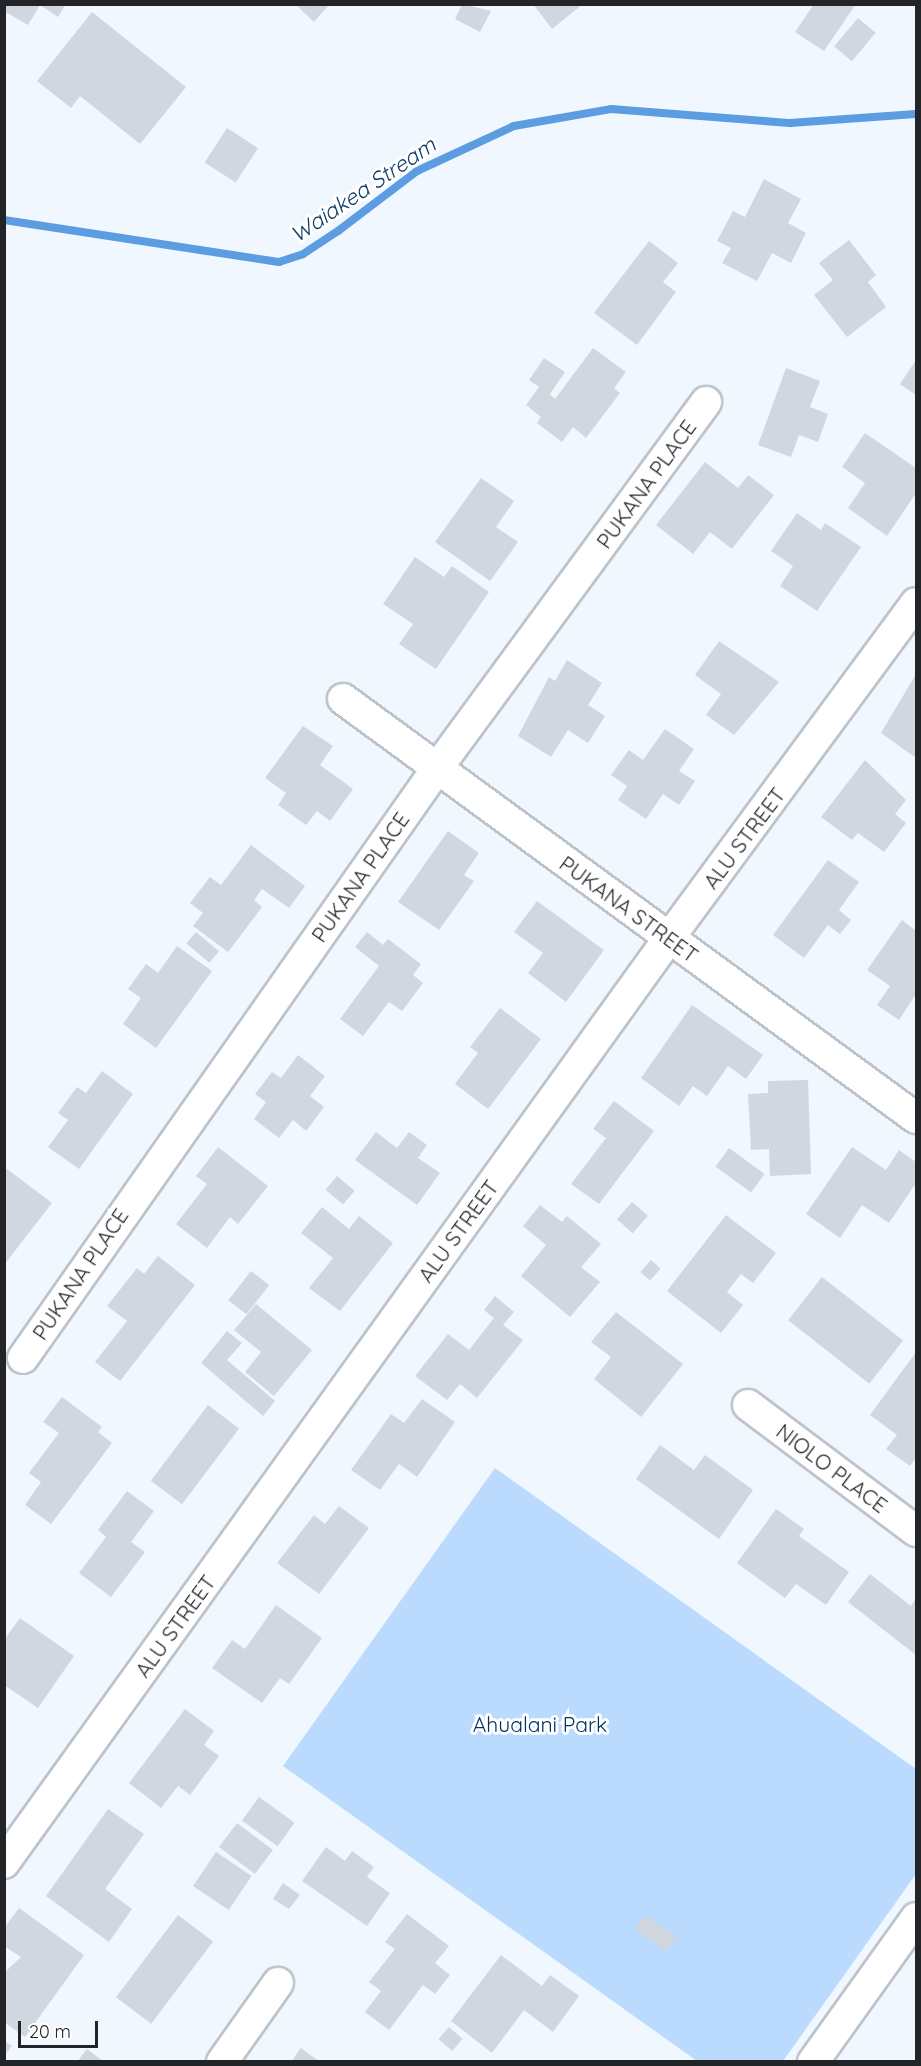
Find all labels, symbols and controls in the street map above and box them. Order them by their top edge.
water label: Waiakea Stream [285,132,441,248]
street label: PUKANA PLACE [591,415,701,553]
street label: ALU STREET [698,782,790,894]
street label: PUKANA PLACE [306,807,414,947]
street label: PUKANA STREET [555,850,703,968]
street label: ALU STREET [412,1175,504,1287]
street label: PUKANA PLACE [27,1204,133,1344]
street label: NIOLO PLACE [772,1418,892,1518]
street label: ALU STREET [129,1570,221,1682]
park label: Ahualani Park [473,1711,607,1737]
scale bar [21,2009,100,2047]
text: 20 m [29,2020,71,2043]

